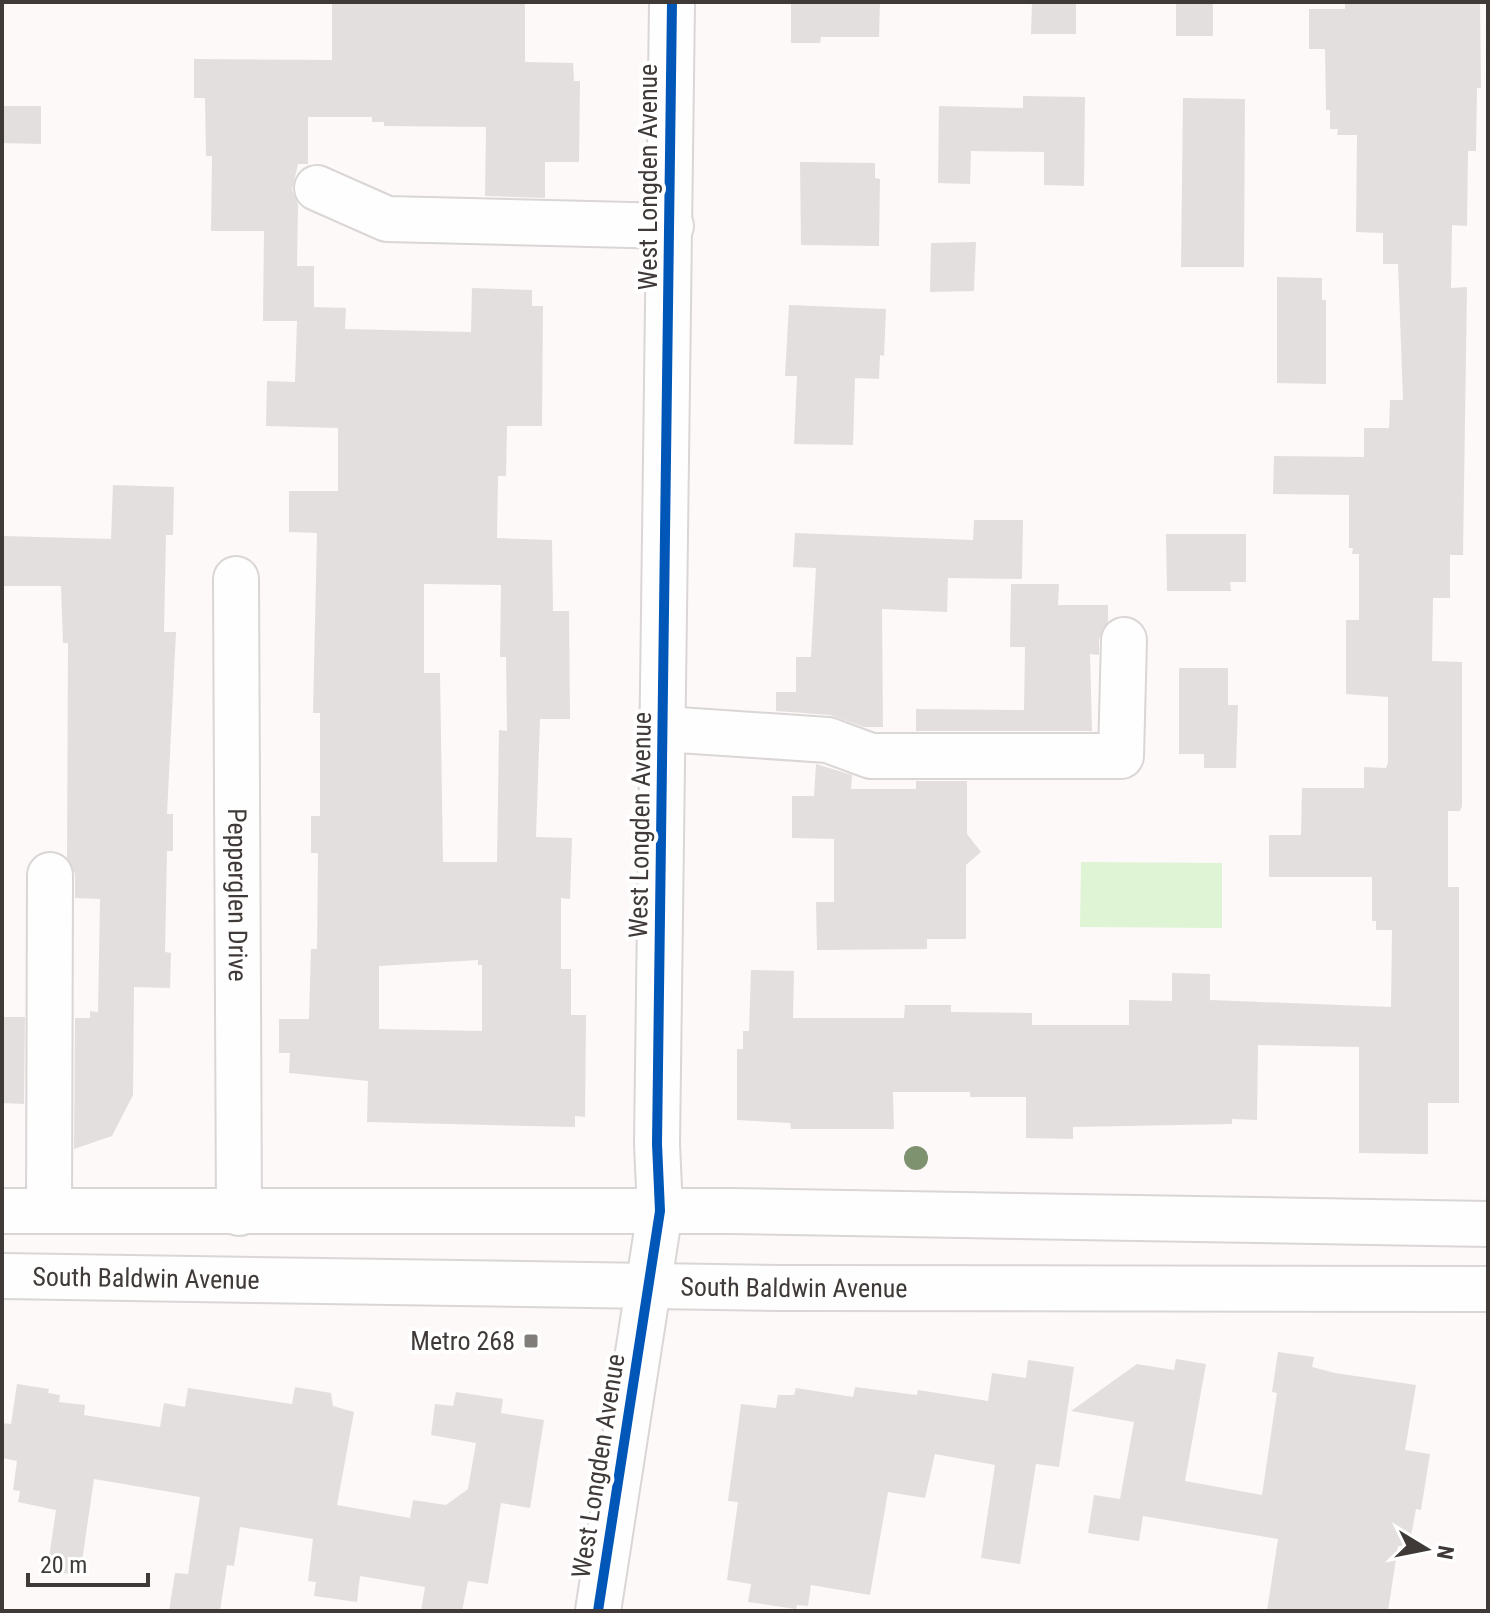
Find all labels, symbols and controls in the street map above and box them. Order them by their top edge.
street label: West Longden Avenue [633,64,663,290]
street label: West Longden Avenue [623,712,657,938]
street label: Pepperglen Drive [222,808,253,982]
street label: South Baldwin Avenue [32,1261,260,1295]
street label: South Baldwin Avenue [680,1271,908,1303]
place label: Metro 268 [410,1326,515,1356]
marker: Metro 268 [522,1332,540,1350]
street label: West Longden Avenue [565,1352,631,1580]
north arrow [1386,1509,1466,1589]
scale bar [28,1537,148,1587]
text: N [1432,1544,1459,1561]
text: 20 m [40,1551,87,1579]

